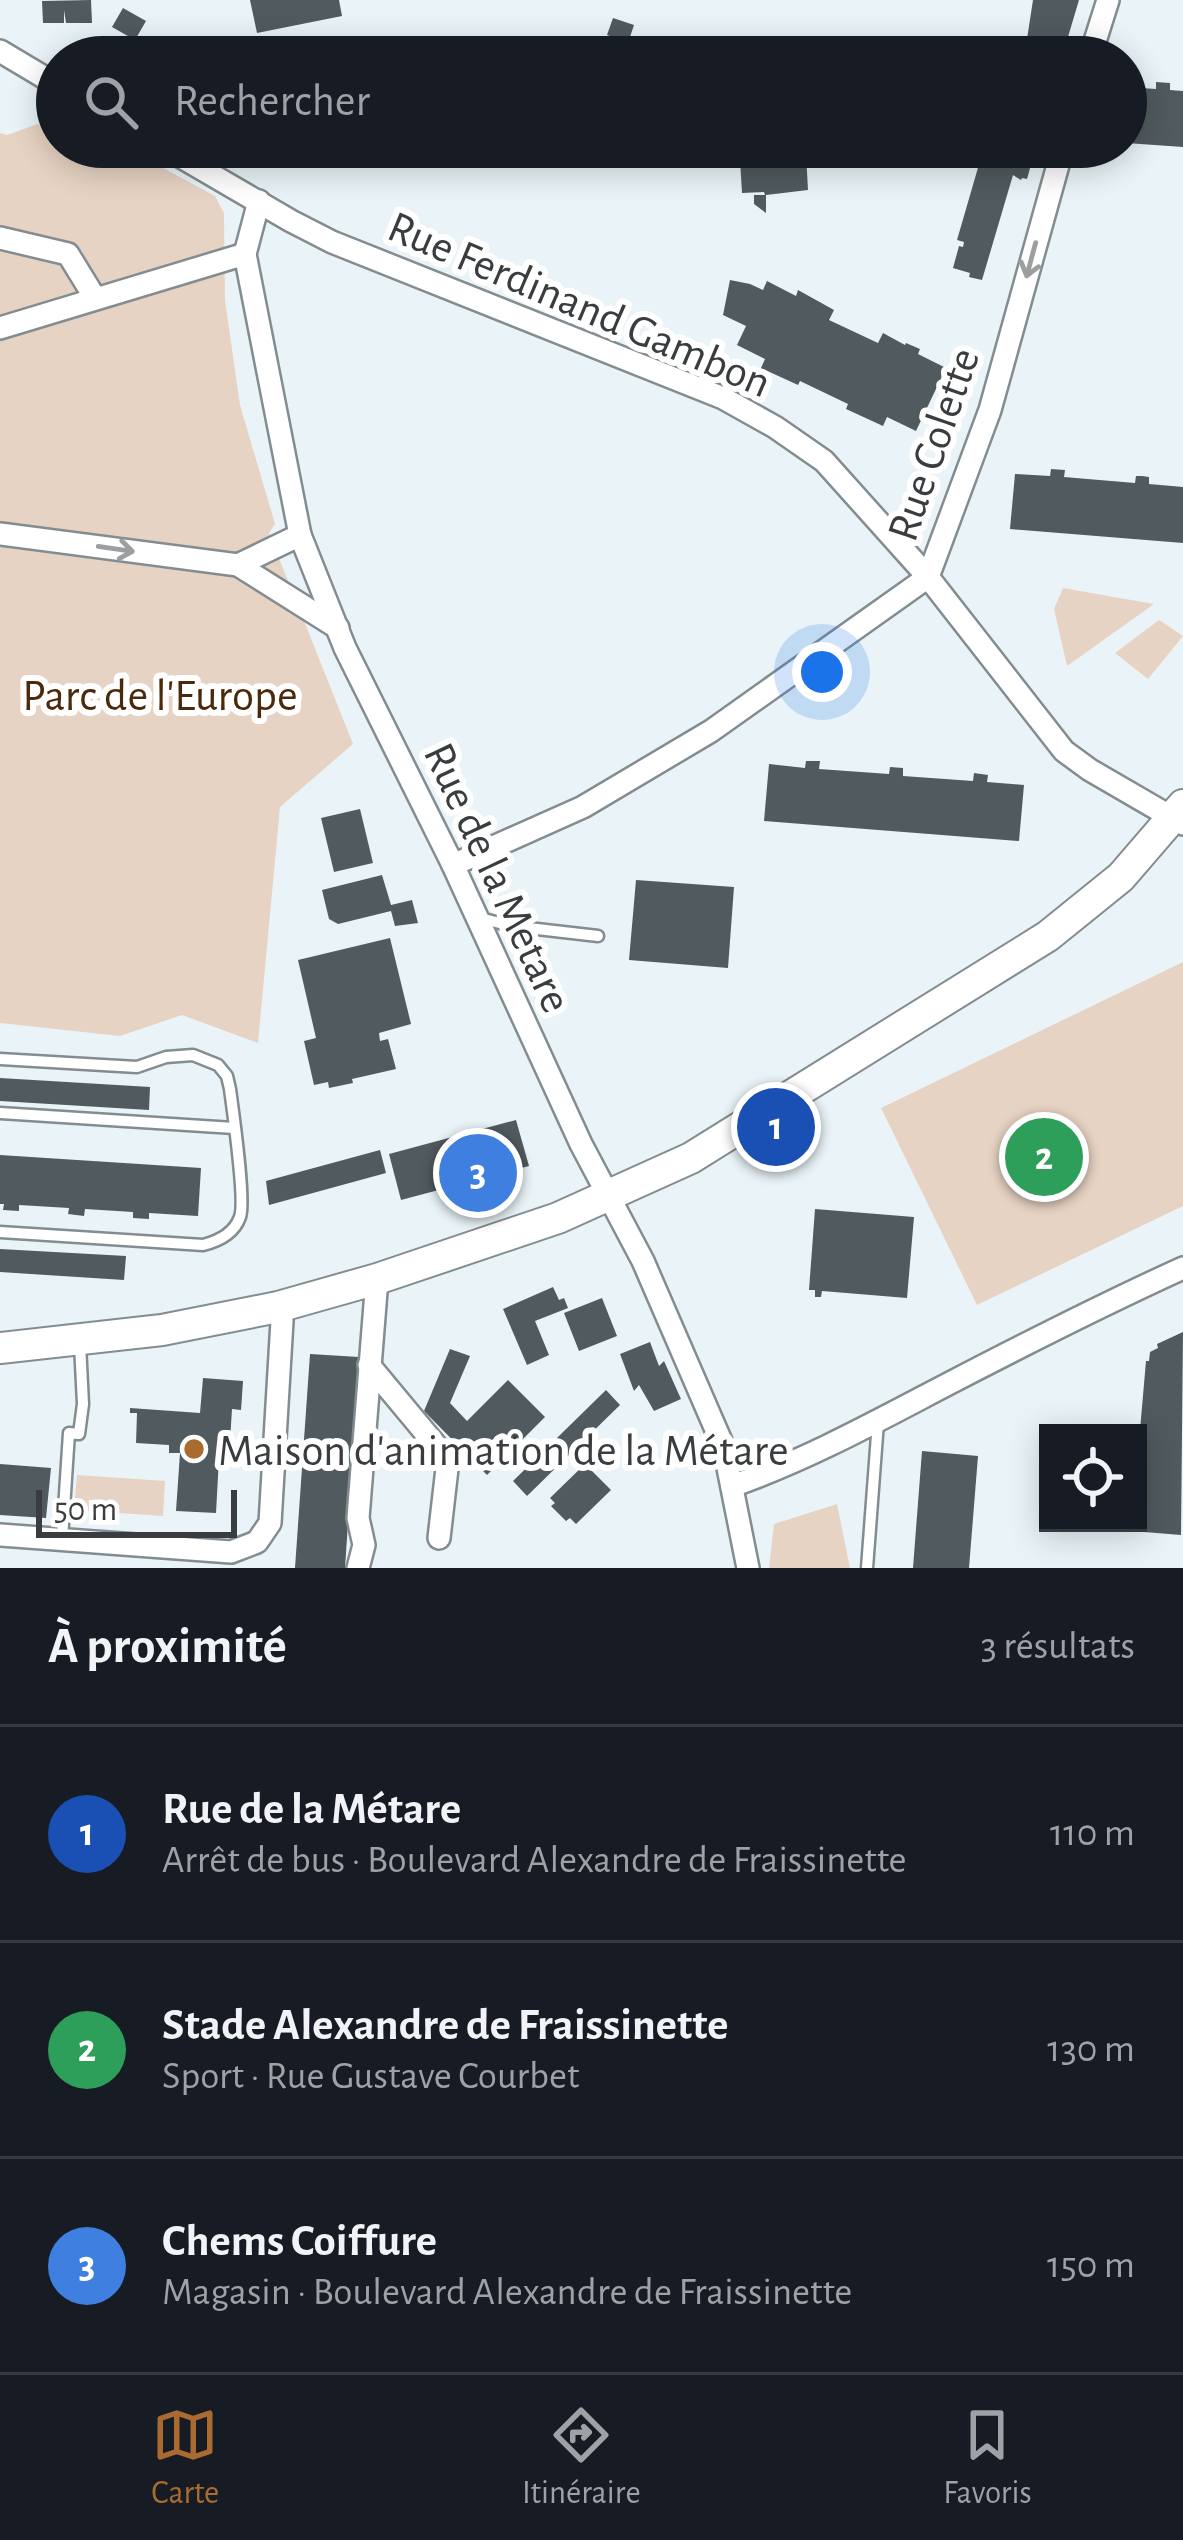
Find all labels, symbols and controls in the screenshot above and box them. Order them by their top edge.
search box [36,36,1147,168]
icon: search [78,69,144,135]
text: Rechercher [174,79,370,124]
street label: Rue Ferdinand Gambon [381,204,777,406]
one-way arrow [1019,240,1041,278]
street label: Rue Colette [880,343,988,547]
one-way arrow [96,538,135,561]
your location [792,642,852,702]
park label: Parc de l'Europe [22,674,298,719]
street label: Rue de la Metare [415,737,579,1020]
pin: 1 [737,1082,815,1172]
pin: 2 [1005,1112,1083,1202]
pin: 3 [439,1128,517,1218]
map controls [1039,1424,1147,1532]
button: locate [1039,1424,1147,1532]
place label: Maison d'animation de la Métare [218,1429,789,1474]
marker: Maison d'animation de la Métare [181,1436,207,1462]
scale bar [36,1484,237,1537]
text: 50 m [54,1494,117,1527]
text: À proximité [48,1621,287,1672]
text: 3 résultats [981,1627,1135,1666]
text: Rue de la Métare [162,1787,461,1832]
text: 1 [80,1814,94,1853]
text: 110 m [1050,1814,1135,1853]
text: Arrêt de bus · Boulevard Alexandre de Fraissinette [162,1841,907,1880]
text: Stade Alexandre de Fraissinette [162,2003,728,2048]
text: 2 [78,2030,96,2069]
text: 130 m [1047,2030,1135,2069]
text: Sport · Rue Gustave Courbet [162,2057,580,2096]
text: Chems Coiffure [162,2219,437,2264]
text: 3 [79,2246,95,2285]
text: 150 m [1047,2246,1135,2285]
text: Magasin · Boulevard Alexandre de Fraissinette [162,2273,852,2312]
tab: Carte [151,2402,219,2514]
tab: Itinéraire [522,2402,641,2514]
tab: Favoris [943,2402,1032,2514]

